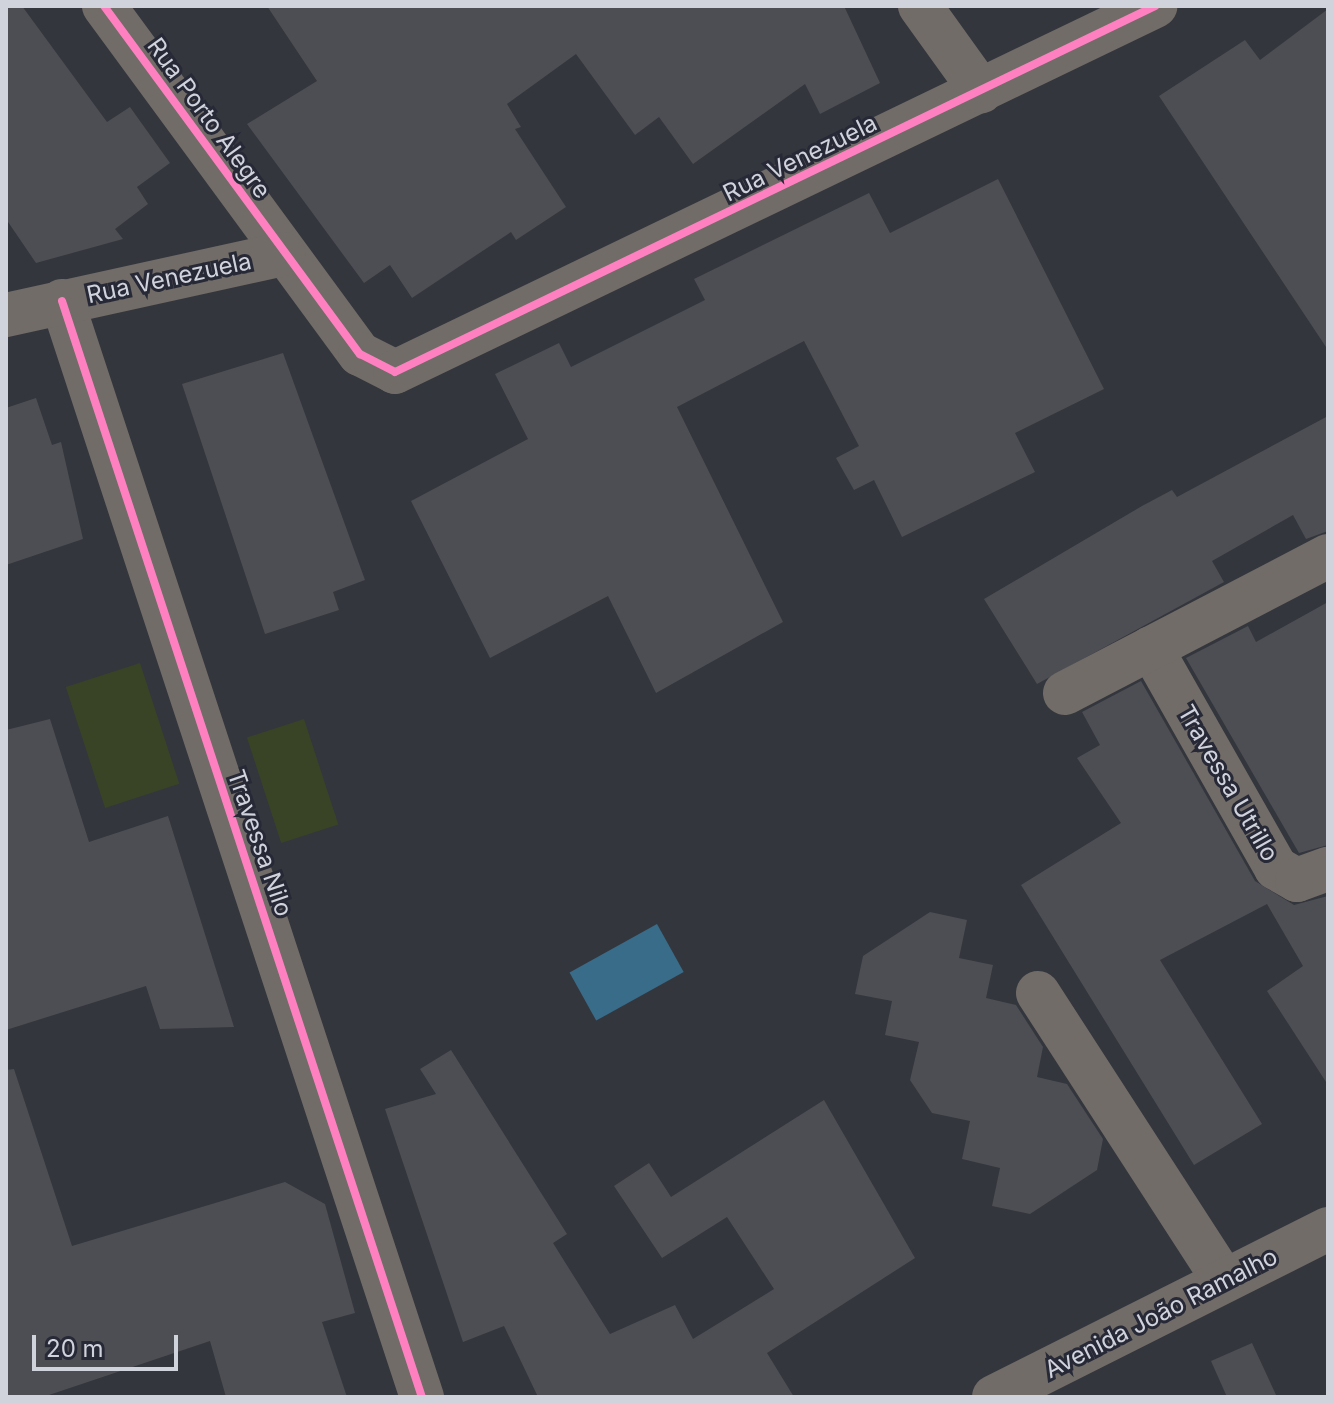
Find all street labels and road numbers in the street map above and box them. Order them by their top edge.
street label: Rua Porto Alegre [141,32,277,204]
street label: Rua Venezuela [718,108,882,208]
street label: Rua Venezuela [84,246,254,310]
street label: Travessa Utrillo [1172,700,1284,866]
street label: Travessa Nilo [221,766,299,920]
street label: Avenida João Ramalho [1040,1242,1282,1384]

